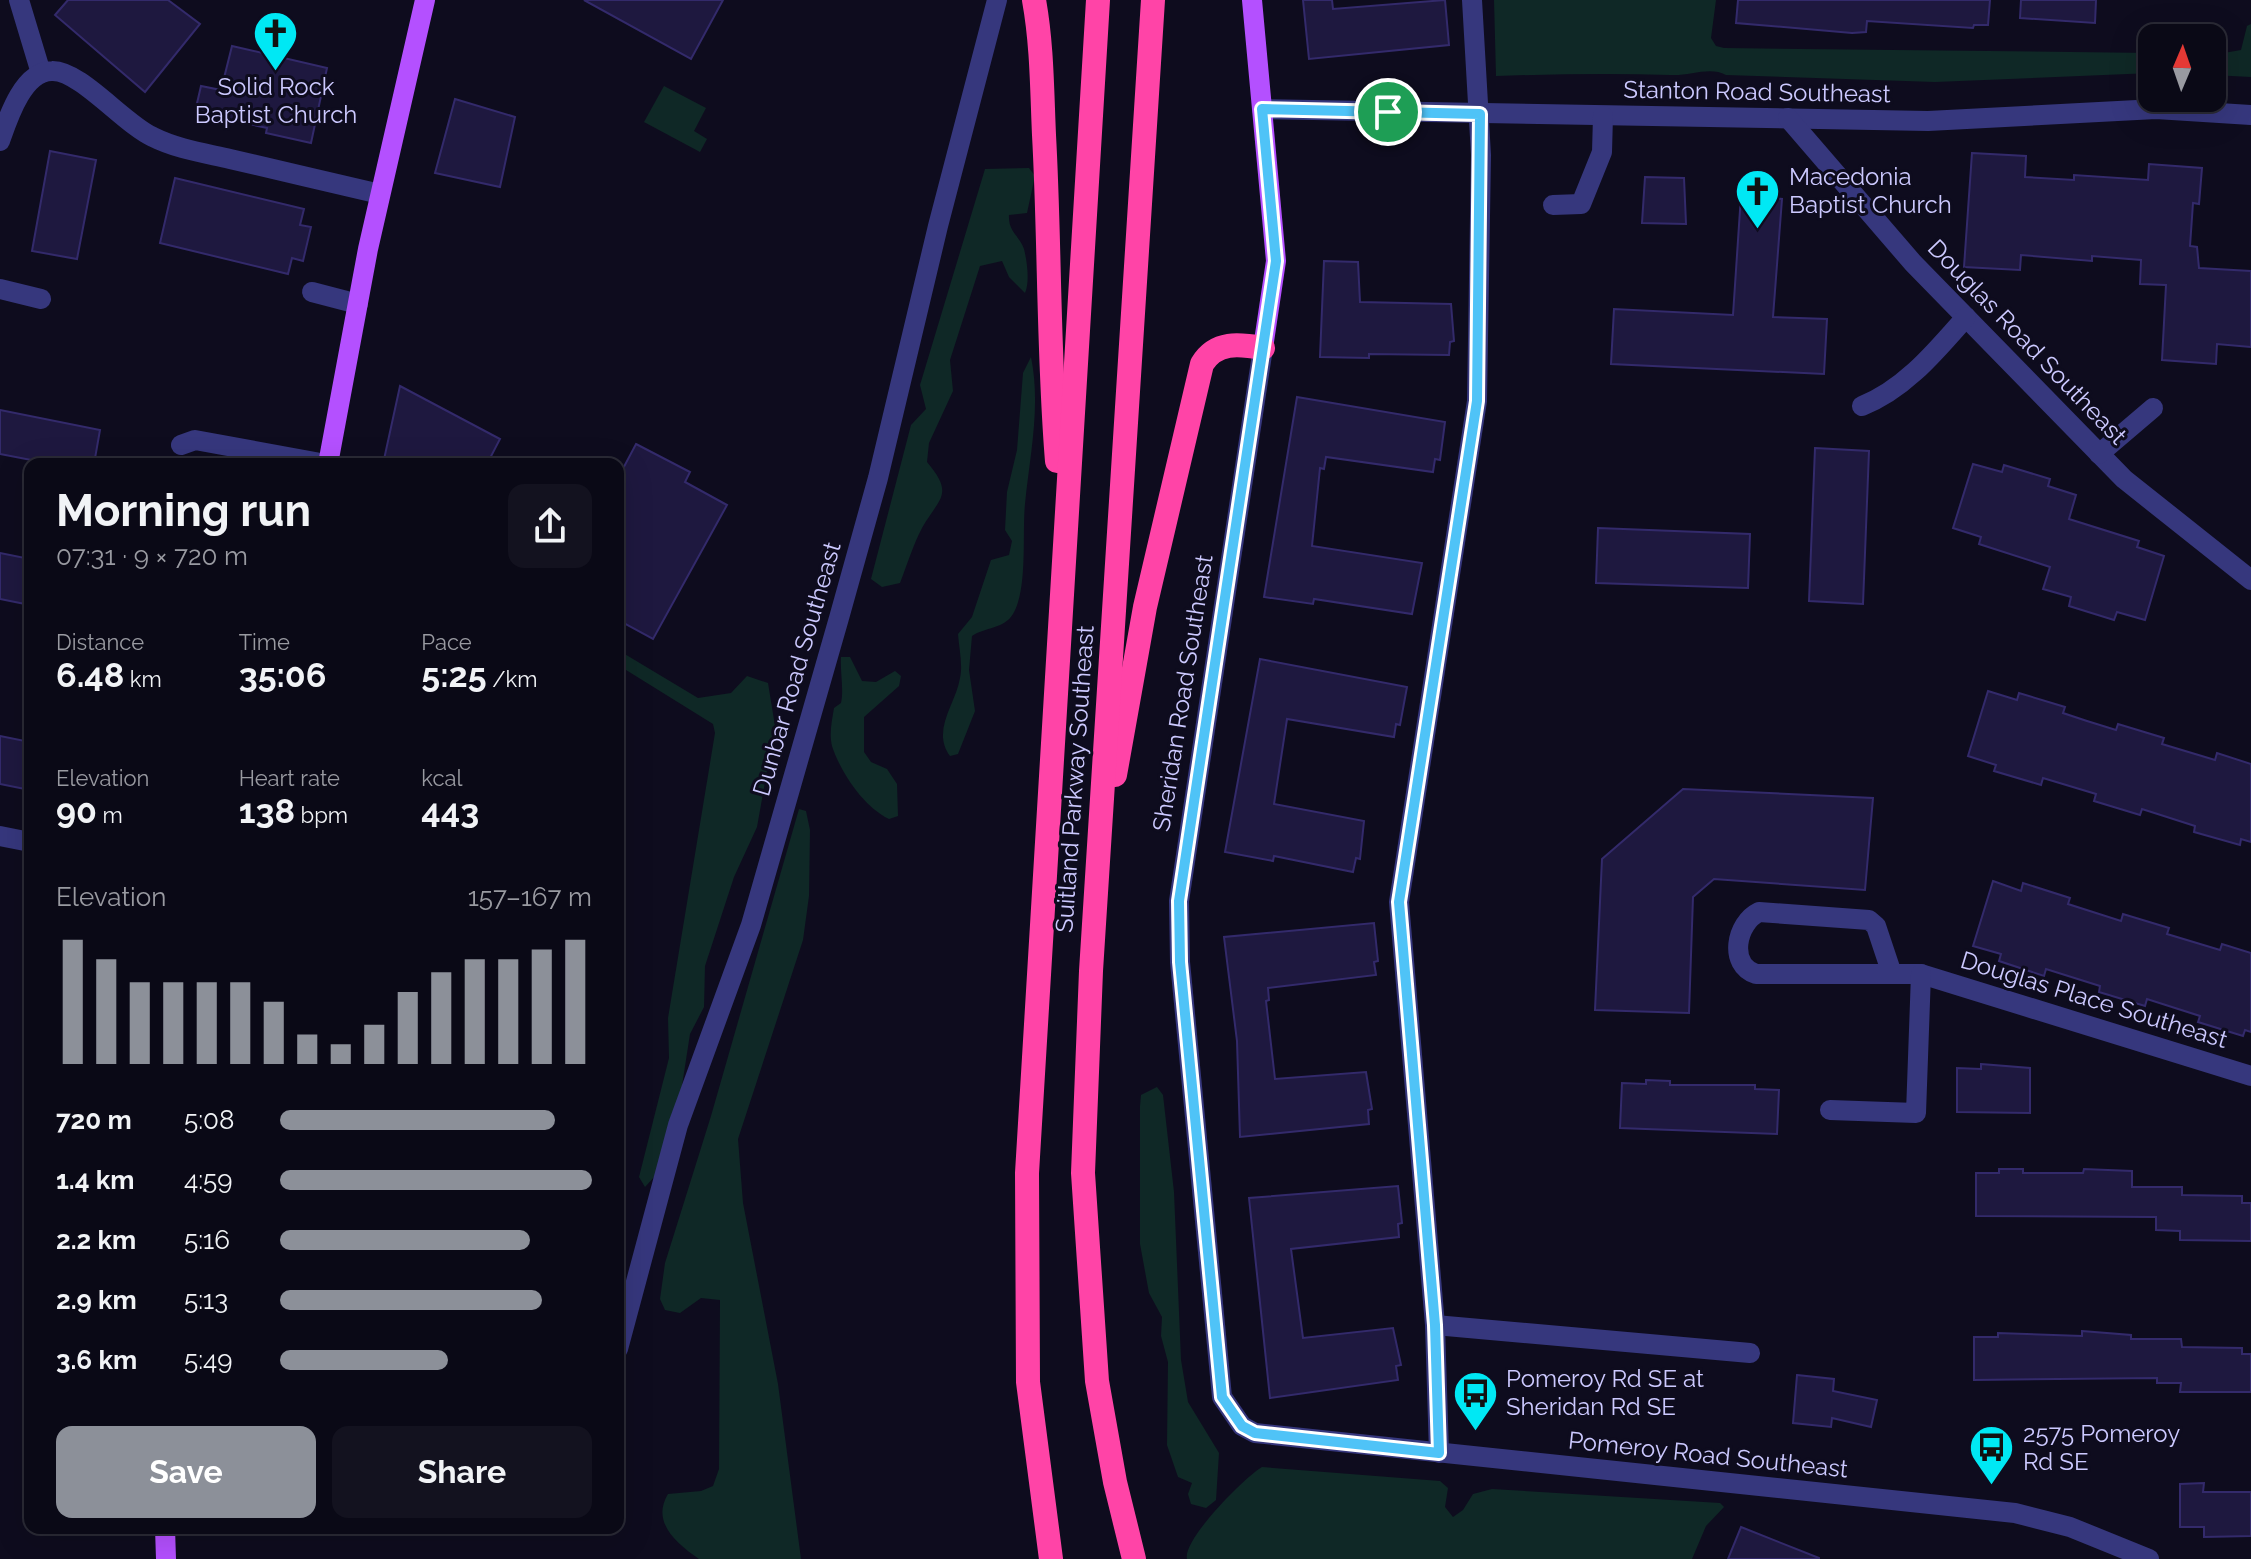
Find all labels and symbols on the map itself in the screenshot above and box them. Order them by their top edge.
church icon: Solid Rock Baptist Church [252,9,300,72]
north arrow [2138,24,2226,112]
place label: Solid Rock Baptist Church [195,72,357,129]
street label: Stanton Road Southeast [1623,75,1891,108]
pin [1354,78,1422,146]
place label: Macedonia Baptist Church [1789,162,1952,219]
church icon: Macedonia Baptist Church [1734,167,1782,230]
street label: Douglas Road Southeast [1922,233,2133,450]
street label: Dunbar Road Southeast [746,539,847,799]
street label: Sheridan Road Southeast [1146,552,1219,833]
street label: Suitland Parkway Southeast [1049,624,1100,934]
street label: Douglas Place Southeast [1957,945,2231,1054]
place label: Pomeroy Rd SE at Sheridan Rd SE [1506,1364,1704,1421]
bus stop icon: Pomeroy Rd SE at Sheridan Rd SE [1451,1369,1499,1432]
place label: 2575 Pomeroy Rd SE [2023,1419,2180,1476]
bus stop icon: 2575 Pomeroy Rd SE [1968,1424,2016,1487]
street label: Pomeroy Road Southeast [1567,1425,1849,1484]

